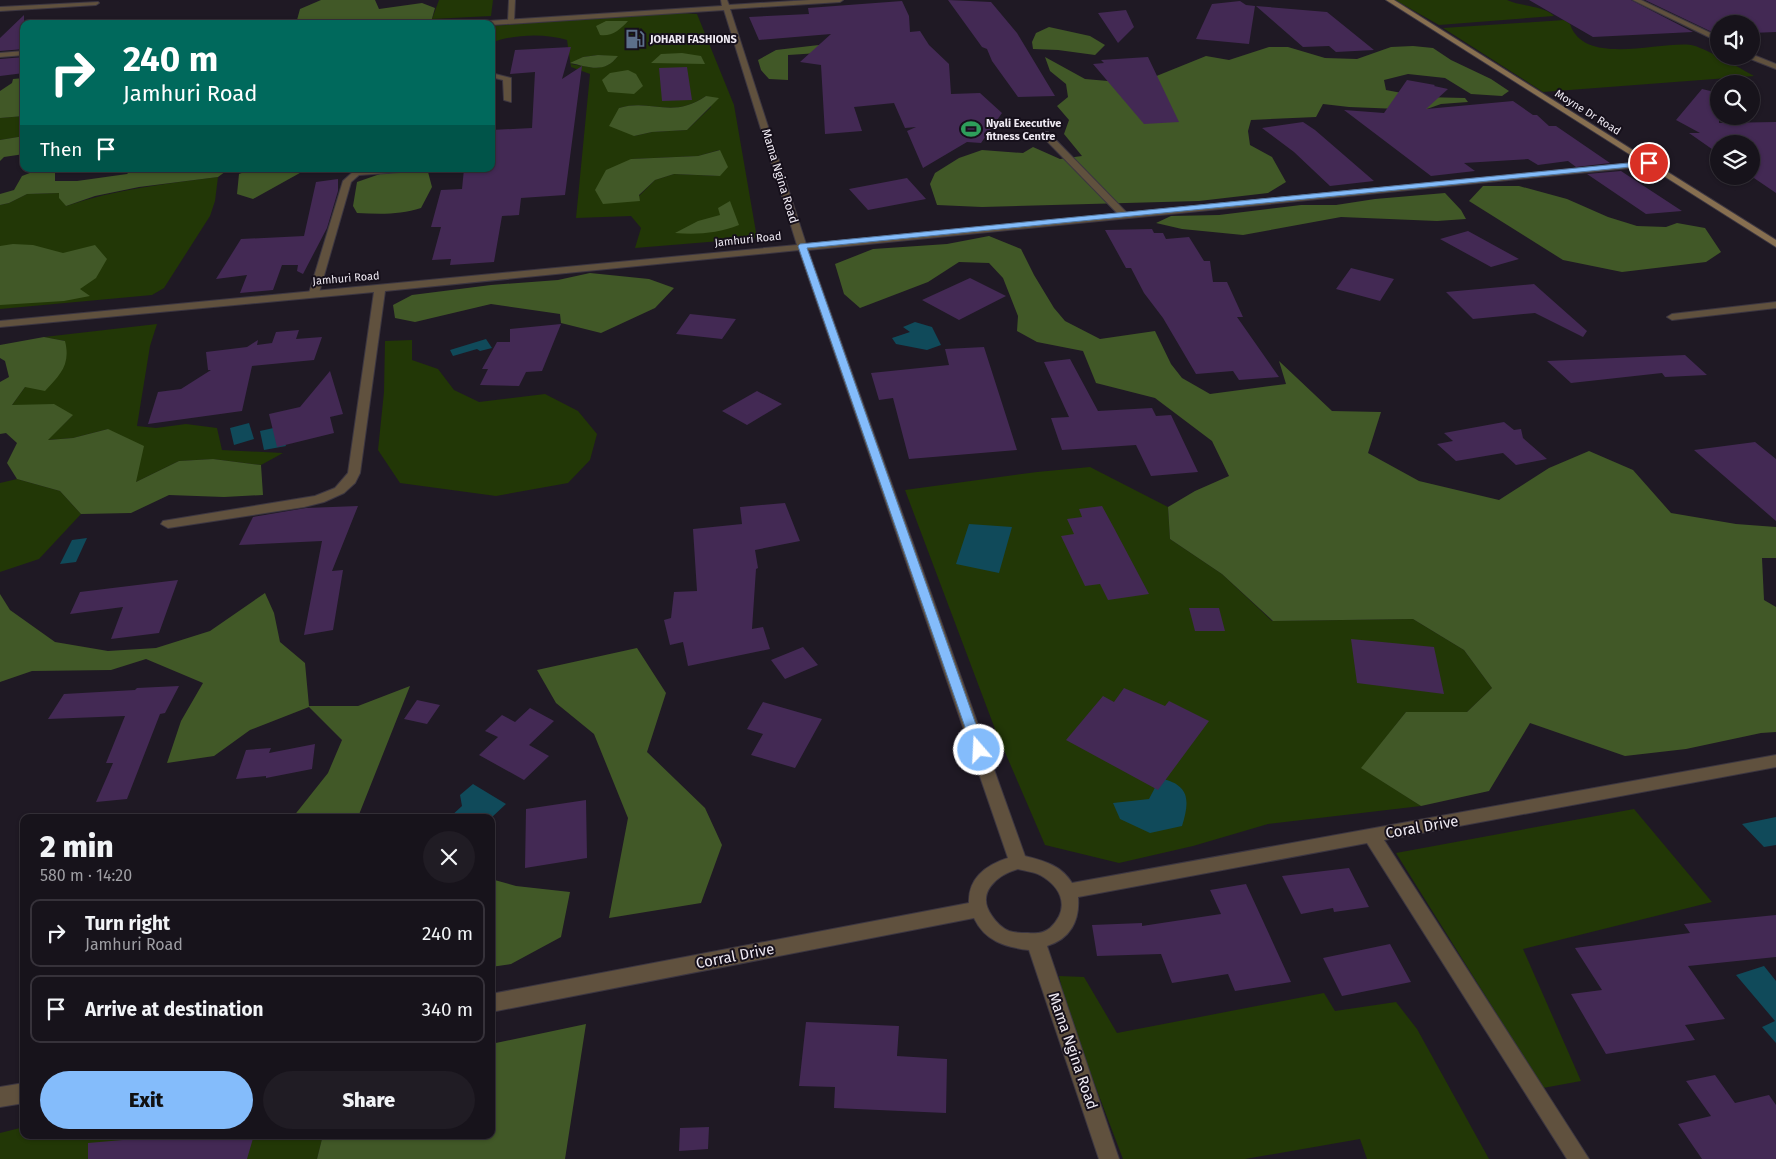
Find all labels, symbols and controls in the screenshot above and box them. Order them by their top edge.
map controls [1710,15,1760,185]
button: sound [1710,15,1760,65]
fuel station icon: JOHARI FASHIONS [624,28,646,50]
place label: JOHARI FASHIONS [649,33,738,46]
text: 240 m [123,38,218,80]
icon: right [40,40,105,105]
button: search [1710,75,1760,125]
text: Jamhuri Road [123,80,258,107]
street label: Moyne Dr Road [1552,87,1623,138]
place label: Nyali Executive fitness Centre [986,117,1061,143]
sports icon: Nyali Executive fitness Centre [960,118,982,140]
street label: Mama Ngina Road [759,127,801,225]
icon: arrive [92,135,120,163]
button: layers [1710,135,1760,185]
text: Then [40,138,82,161]
pin [1628,142,1670,184]
icon: arrive [1635,149,1663,177]
street label: Jamhuri Road [714,230,782,249]
street label: Jamhuri Road [312,269,380,288]
position arrow [952,723,1004,775]
street label: Coral Drive [1384,812,1460,842]
text: 2 min [40,829,113,865]
button: close [423,831,475,883]
text: 580 m · 14:20 [40,866,132,885]
text: Turn right [85,912,170,935]
icon: right [42,919,70,947]
text: 240 m [422,922,473,945]
text: Jamhuri Road [85,935,183,954]
street label: Corral Drive [694,940,776,972]
street label: Mama Ngina Road [1045,990,1101,1112]
icon: arrive [42,995,70,1023]
text: Arrive at destination [85,998,264,1021]
text: 340 m [422,998,473,1021]
button: Exit [40,1071,253,1129]
button: Share [263,1071,475,1129]

